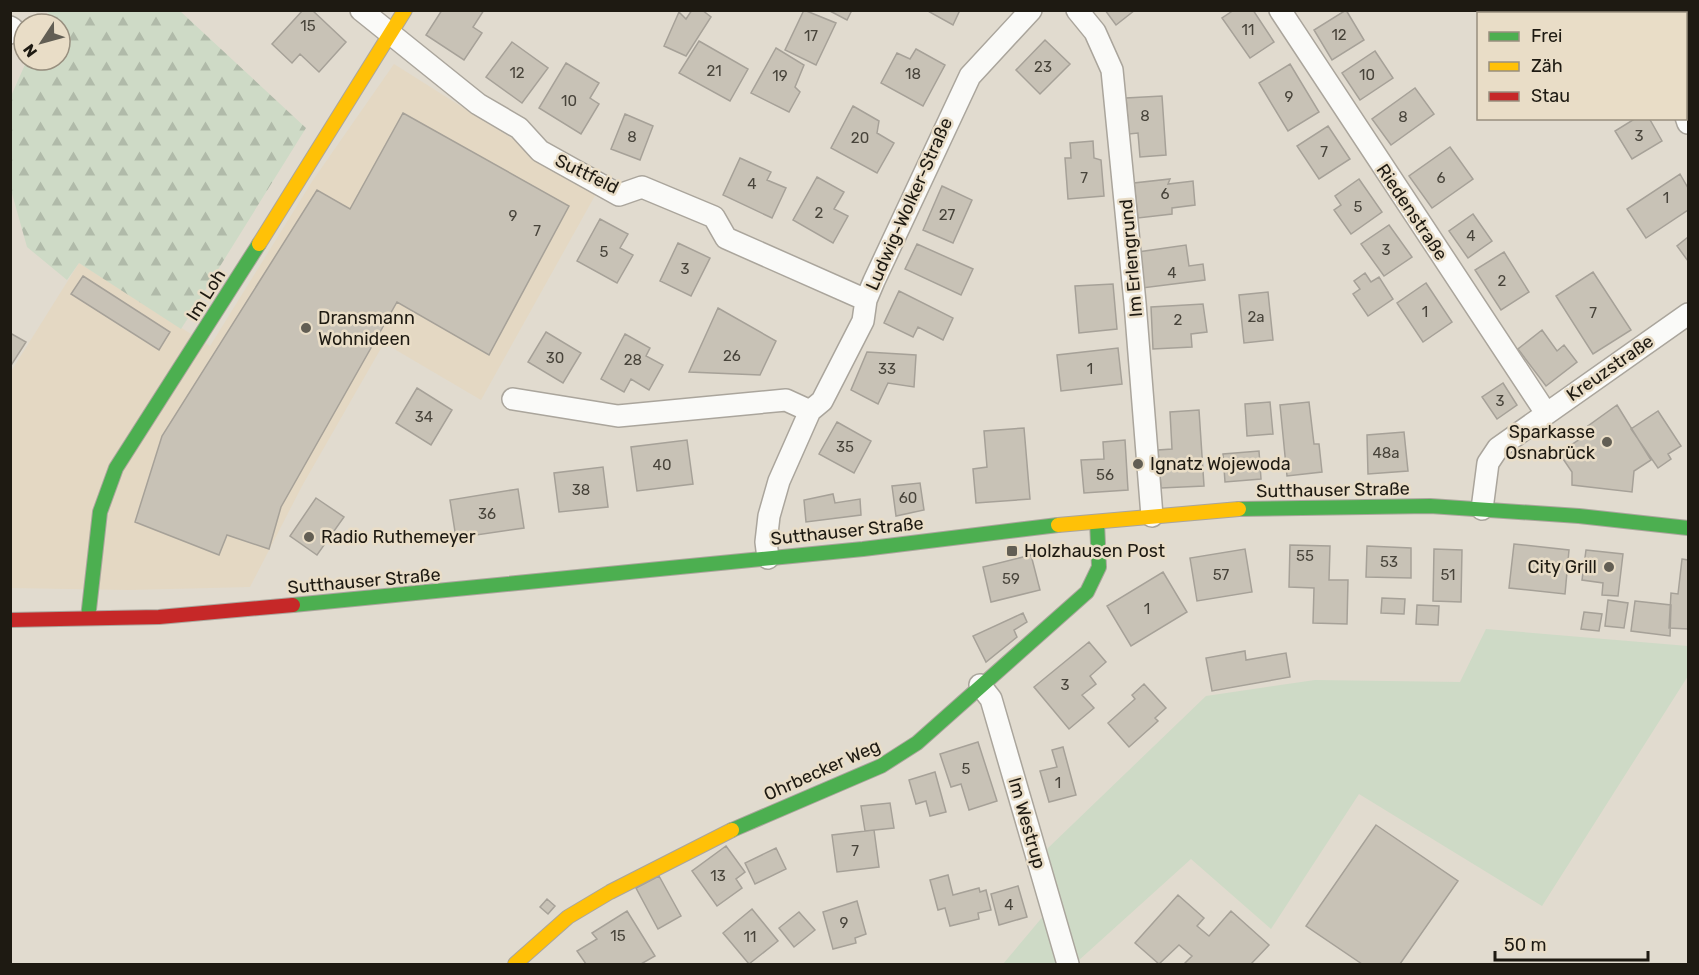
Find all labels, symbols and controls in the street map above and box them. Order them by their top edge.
north arrow [12,12,72,72]
legend [1477,12,1687,120]
house number: 15 [300,17,316,35]
house number: 11 [1242,21,1254,39]
text: Frei [1531,25,1562,47]
house number: 12 [1331,26,1347,44]
house number: 17 [804,27,818,45]
text: N [19,40,41,61]
text: Zäh [1531,55,1563,77]
house number: 23 [1034,58,1052,76]
house number: 21 [706,62,722,80]
house number: 12 [509,64,525,82]
house number: 18 [905,65,921,83]
house number: 10 [1359,66,1375,84]
house number: 19 [772,67,788,85]
text: Stau [1531,85,1570,107]
house number: 9 [1285,88,1294,106]
house number: 10 [561,92,577,110]
house number: 8 [1140,107,1150,125]
house number: 8 [1398,108,1408,126]
street label: Ludwig-Wolker-Straße [861,114,957,294]
house number: 3 [1634,127,1644,145]
house number: 8 [627,128,637,146]
house number: 20 [851,129,869,147]
house number: 7 [1320,143,1328,161]
street label: Suttfeld [552,149,622,199]
street label: Riedenstraße [1372,160,1452,264]
house number: 7 [1080,169,1088,187]
house number: 6 [1436,169,1446,187]
house number: 4 [747,175,757,193]
house number: 6 [1160,185,1170,203]
house number: 1 [1663,189,1669,207]
street label: Im Erlengrund [1115,198,1147,318]
house number: 5 [1354,198,1363,216]
house number: 2 [815,204,824,222]
house number: 27 [939,206,956,224]
house number: 9 [509,207,518,225]
house number: 7 [533,222,541,240]
house number: 4 [1466,227,1476,245]
house number: 3 [1381,241,1391,259]
house number: 5 [600,243,609,261]
house number: 3 [680,260,690,278]
house number: 4 [1167,264,1177,282]
street label: Im Loh [182,265,230,325]
house number: 2 [1498,272,1507,290]
house number: 1 [1422,303,1428,321]
house number: 7 [1589,304,1597,322]
place label: Dransmann Wohnideen [318,307,415,350]
house number: 2a [1247,308,1265,326]
house number: 2 [1174,311,1183,329]
marker: Dransmann Wohnideen [299,321,313,335]
street label: Kreuzstraße [1562,330,1658,406]
house number: 26 [723,347,741,365]
house number: 30 [546,349,564,367]
house number: 28 [624,351,642,369]
house number: 33 [878,360,896,378]
house number: 1 [1087,360,1093,378]
house number: 3 [1495,392,1505,410]
house number: 34 [415,408,433,426]
place label: Sparkasse Osnabrück [1505,421,1596,464]
marker: Sparkasse Osnabrück [1600,435,1614,449]
house number: 35 [836,438,854,456]
house number: 48a [1372,444,1400,462]
place label: Ignatz Wojewoda [1150,453,1291,475]
house number: 40 [653,456,671,474]
marker: Ignatz Wojewoda [1131,457,1145,471]
house number: 56 [1096,466,1114,484]
street label: Sutthauser Straße [1256,478,1410,502]
house number: 38 [572,481,590,499]
house number: 60 [899,489,917,507]
house number: 36 [478,505,496,523]
street label: Sutthauser Straße [770,512,924,550]
place label: Radio Ruthemeyer [321,526,476,548]
marker: Radio Ruthemeyer [302,530,316,544]
place label: Holzhausen Post [1024,540,1165,562]
marker: Holzhausen Post [1005,544,1019,558]
house number: 55 [1296,547,1314,565]
house number: 53 [1380,553,1398,571]
place label: City Grill [1528,556,1597,578]
marker: City Grill [1602,560,1616,574]
street label: Sutthauser Straße [287,563,441,599]
house number: 57 [1213,566,1230,584]
house number: 51 [1440,566,1456,584]
house number: 59 [1002,570,1020,588]
house number: 1 [1144,600,1150,618]
house number: 3 [1060,676,1070,694]
street label: Ohrbecker Weg [760,735,884,805]
house number: 5 [962,760,971,778]
house number: 1 [1055,774,1061,792]
street label: Im Westrup [1004,775,1050,871]
house number: 7 [851,842,859,860]
house number: 13 [710,867,726,885]
house number: 4 [1004,896,1014,914]
house number: 9 [840,914,849,932]
scale bar [1495,924,1648,962]
house number: 15 [610,927,626,945]
house number: 11 [744,928,756,946]
text: 50 m [1504,934,1547,956]

